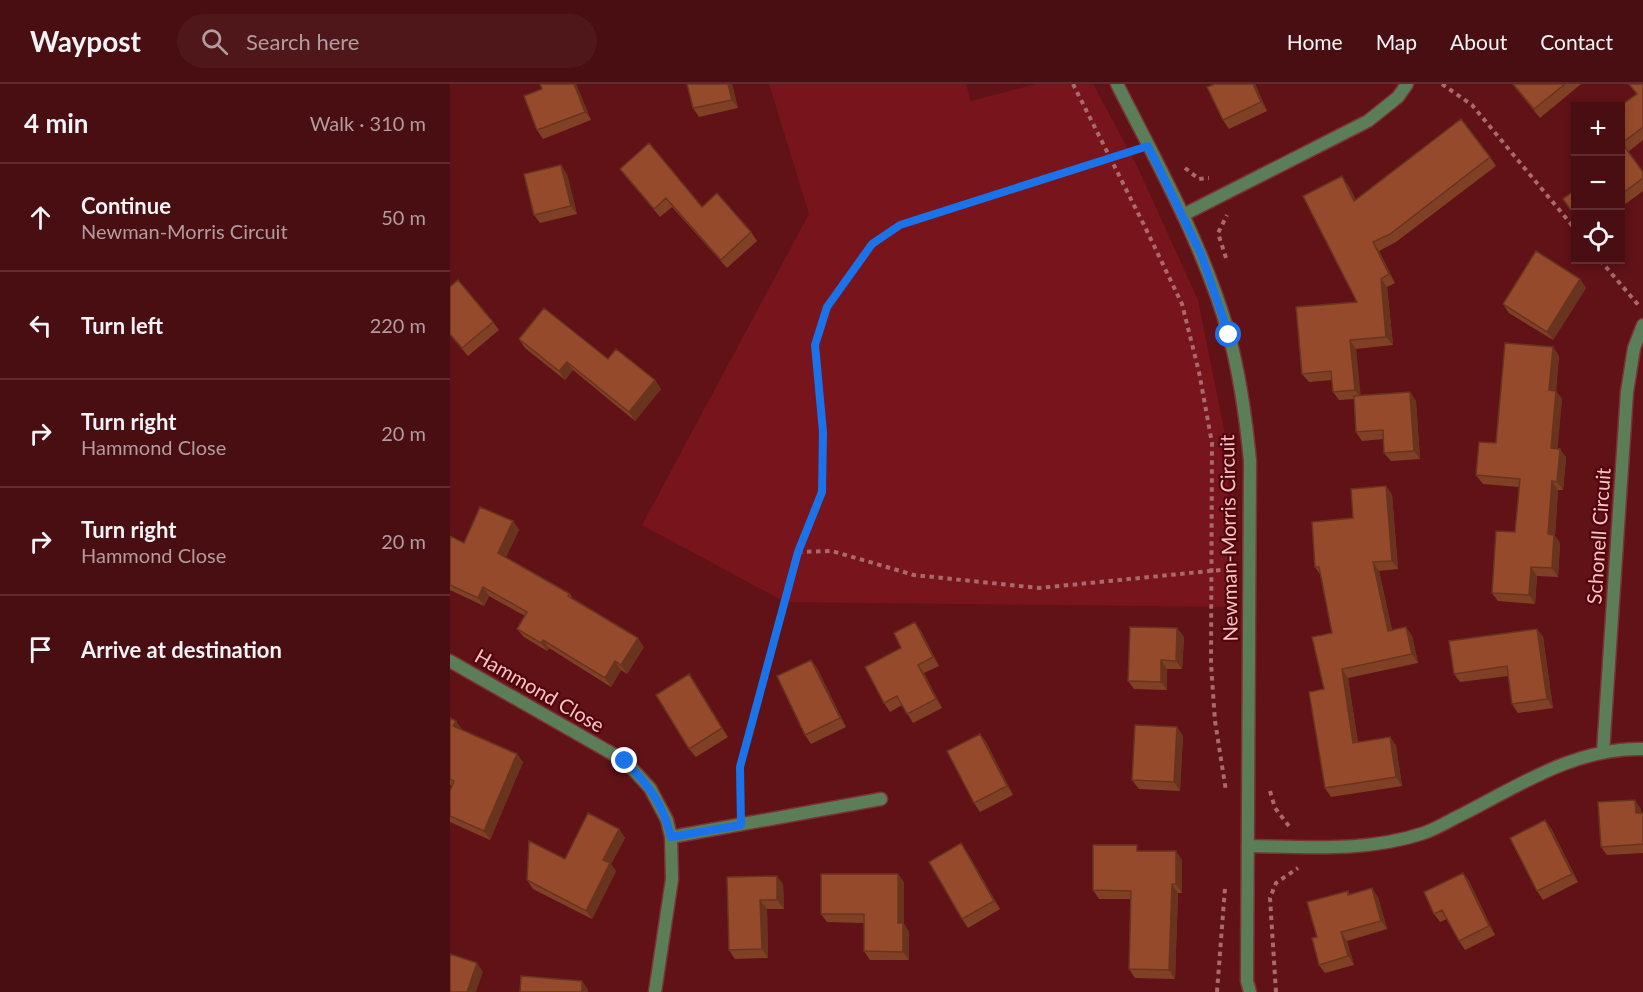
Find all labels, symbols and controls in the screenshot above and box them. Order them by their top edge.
search box [177,14,597,68]
text: Waypost [30,24,141,58]
icon: search [198,25,231,58]
text: Search here [246,28,359,55]
text: Home [1287,29,1343,54]
text: Map [1376,29,1417,54]
text: About [1450,29,1507,54]
text: Contact [1540,29,1613,54]
map controls [1571,102,1625,264]
button: + [1571,102,1625,156]
text: 4 min [24,107,88,139]
text: Walk · 310 m [310,111,426,135]
button: − [1571,156,1625,210]
text: Continue [81,192,171,219]
icon: ahead [24,201,57,234]
text: 50 m [381,205,426,229]
button: locate [1571,210,1625,264]
text: Newman-Morris Circuit [81,219,288,243]
icon: left [24,309,57,342]
text: Turn left [81,312,163,339]
text: 220 m [370,313,426,337]
route start [1215,321,1241,347]
text: Turn right [81,408,176,435]
icon: right [24,417,57,450]
text: 20 m [381,421,426,445]
text: Hammond Close [81,435,226,459]
street label: Newman-Morris Circuit [1214,435,1242,641]
street label: Schonell Circuit [1581,467,1615,605]
text: Turn right [81,516,176,543]
icon: right [24,525,57,558]
text: 20 m [381,529,426,553]
text: Hammond Close [81,543,226,567]
icon: arrive [24,633,57,666]
text: Arrive at destination [81,636,282,663]
street label: Hammond Close [471,643,609,737]
route end [611,747,637,773]

